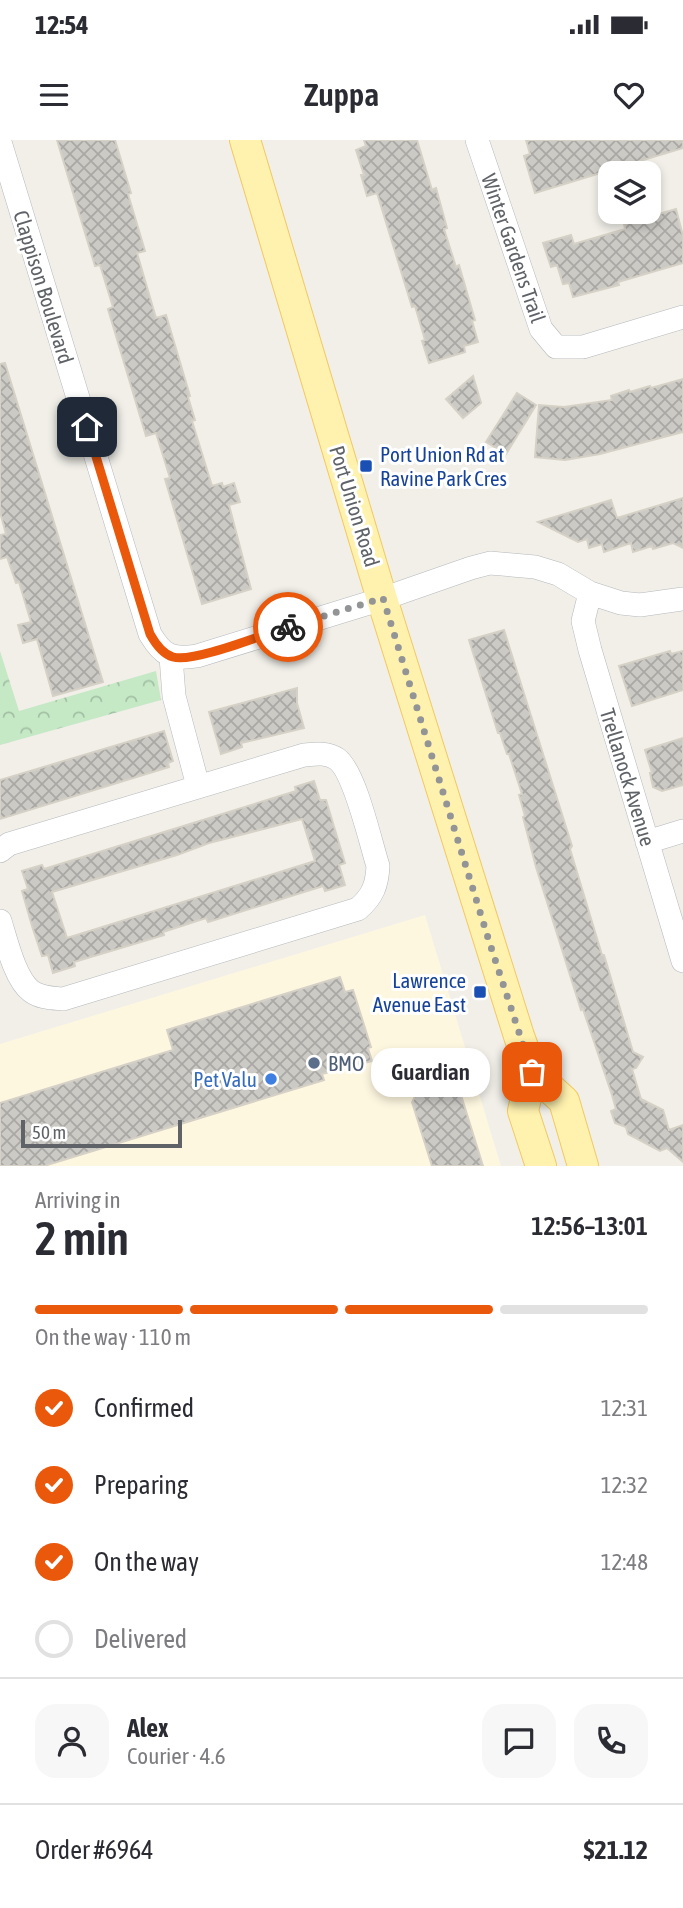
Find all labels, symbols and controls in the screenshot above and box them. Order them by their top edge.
text: 12:54 [35,10,89,40]
icon: menu [35,76,73,114]
text: Zuppa [304,76,379,113]
icon: heart [610,76,648,114]
map controls [598,161,661,224]
button: layers [598,161,661,224]
street label: Winter Gardens Trail [477,171,551,326]
street label: Clappison Boulevard [9,208,79,366]
pin [57,397,117,457]
icon: home [68,408,106,446]
place label: Port Union Rd at Ravine Park Cres [380,442,507,490]
street label: Port Union Road [325,443,385,569]
marker: Port Union Rd at Ravine Park Cres [358,458,374,474]
courier [253,592,323,662]
icon: bike [269,608,307,646]
street label: Trellanock Avenue [596,705,660,849]
place label: Lawrence Avenue East [373,968,466,1016]
marker: Lawrence Avenue East [472,984,488,1000]
pin [502,1042,562,1102]
callout: Guardian [371,1048,490,1096]
place label: BMO [328,1051,364,1075]
icon: bag [513,1053,551,1091]
marker: BMO [306,1055,322,1071]
text: Guardian [391,1059,470,1085]
place label: Pet Valu [193,1067,257,1091]
marker: Pet Valu [263,1071,279,1087]
scale bar [21,1117,182,1149]
text: 50 m [32,1121,66,1143]
text: Arriving in [35,1187,121,1213]
text: 12:56–13:01 [531,1211,648,1241]
text: 2 min [35,1212,129,1265]
text: On the way · 110 m [35,1324,191,1350]
icon: check [35,1389,73,1427]
text: Confirmed [94,1393,194,1423]
text: 12:31 [601,1395,648,1421]
icon: check [35,1466,73,1504]
text: Preparing [94,1470,188,1500]
text: 12:32 [601,1472,648,1498]
icon: check [35,1543,73,1581]
text: On the way [94,1547,199,1577]
text: 12:48 [601,1549,648,1575]
text: Delivered [94,1624,187,1654]
button: person [35,1704,109,1778]
button: chat [482,1704,556,1778]
button: phone [574,1704,648,1778]
text: Alex [127,1713,168,1743]
text: Courier · 4.6 [127,1743,226,1769]
text: Order #6964 [35,1835,154,1865]
text: $21.12 [584,1835,648,1865]

